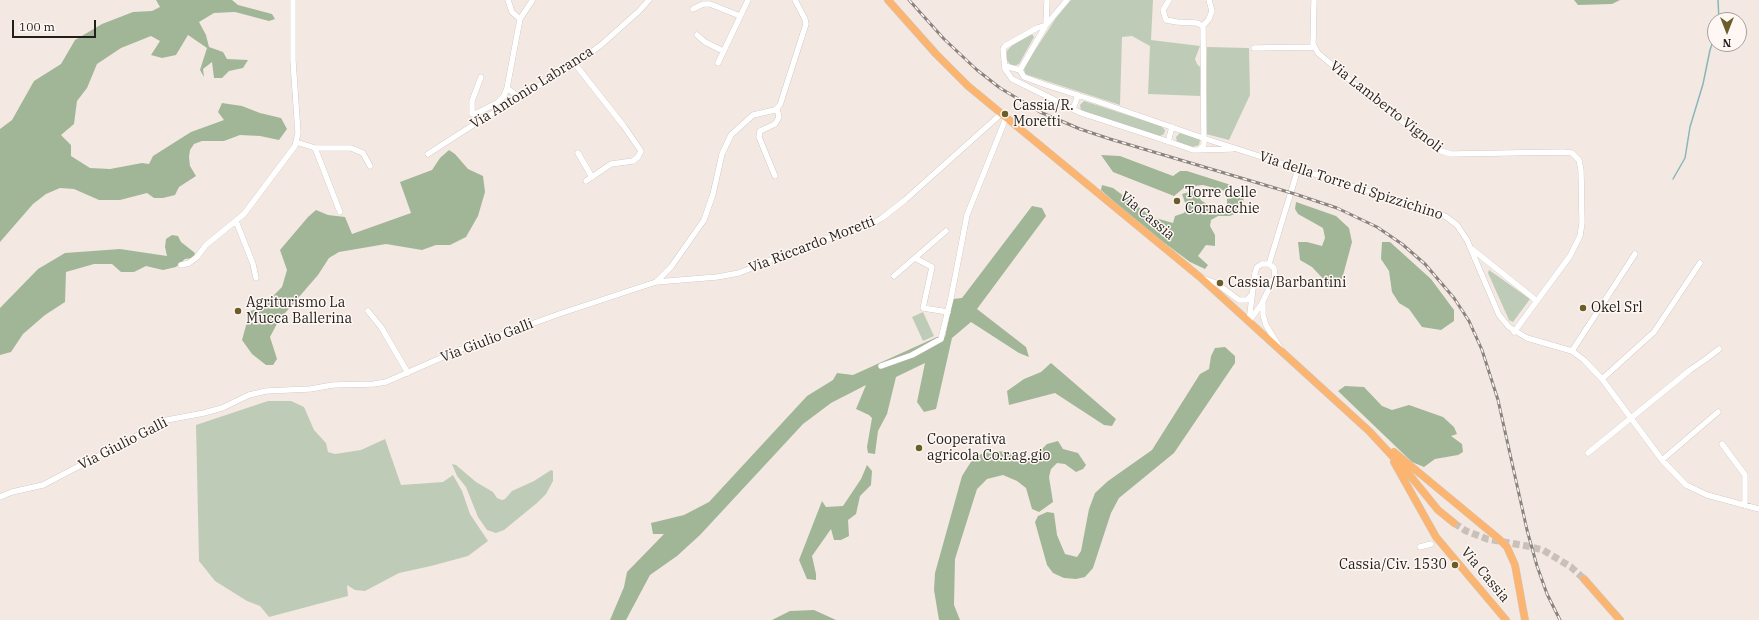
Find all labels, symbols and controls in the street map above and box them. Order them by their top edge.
scale bar [14,12,98,38]
north arrow [1707,12,1747,52]
text: 100 m [19,19,55,34]
text: N [1723,36,1731,50]
street label: Via Antonio Labranca [467,43,597,133]
street label: Via Lamberto Vignoli [1326,58,1446,156]
place label: Cassia/R. Moretti [1013,98,1074,130]
marker: Cassia/R. Moretti [1000,109,1010,119]
street label: Via della Torre di Spizzichino [1257,148,1445,224]
place label: Torre delle Cornacchie [1185,185,1260,218]
street label: Via Cassia [1116,188,1178,244]
marker: Torre delle Cornacchie [1172,196,1182,206]
street label: Via Riccardo Moretti [747,213,877,277]
place label: Cassia/Barbantini [1228,275,1346,291]
marker: Cassia/Barbantini [1215,278,1225,288]
place label: Agriturismo La Mucca Ballerina [246,295,352,328]
place label: Okel Srl [1591,300,1643,316]
marker: Okel Srl [1578,303,1588,313]
marker: Agriturismo La Mucca Ballerina [233,306,243,316]
street label: Via Giulio Galli [438,316,536,366]
street label: Via Giulio Galli [76,414,170,474]
place label: Cooperativa agricola Co.r.ag.gio [927,432,1050,464]
marker: Cooperativa agricola Co.r.ag.gio [914,443,924,453]
street label: Via Cassia [1457,544,1513,606]
place label: Cassia/Civ. 1530 [1339,557,1447,573]
marker: Cassia/Civ. 1530 [1450,560,1460,570]

